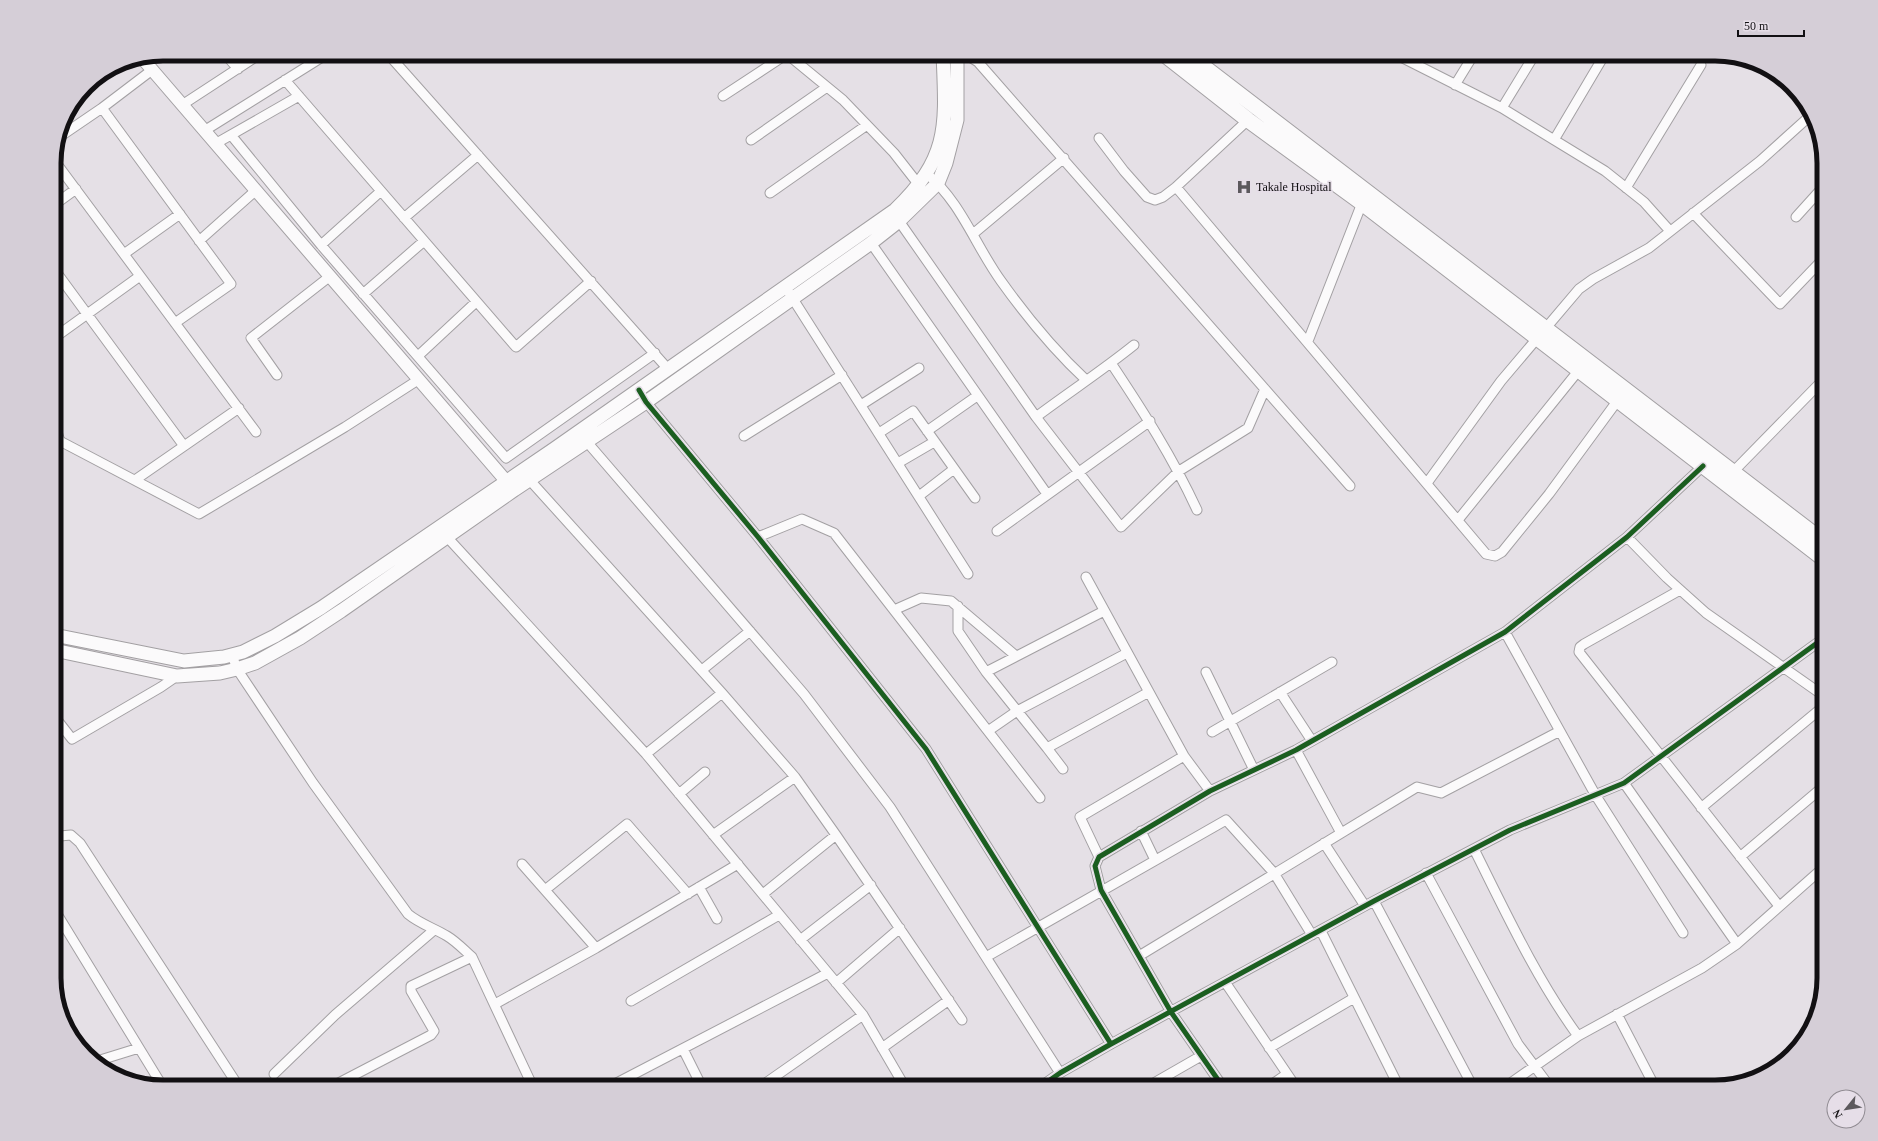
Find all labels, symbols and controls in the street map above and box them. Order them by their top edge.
scale bar [1738,12,1804,38]
text: 50 m [1744,19,1769,33]
hospital icon: Takale Hospital [1235,178,1253,196]
place label: Takale Hospital [1256,180,1332,194]
north arrow [1826,1089,1866,1129]
text: N [1830,1108,1845,1120]

